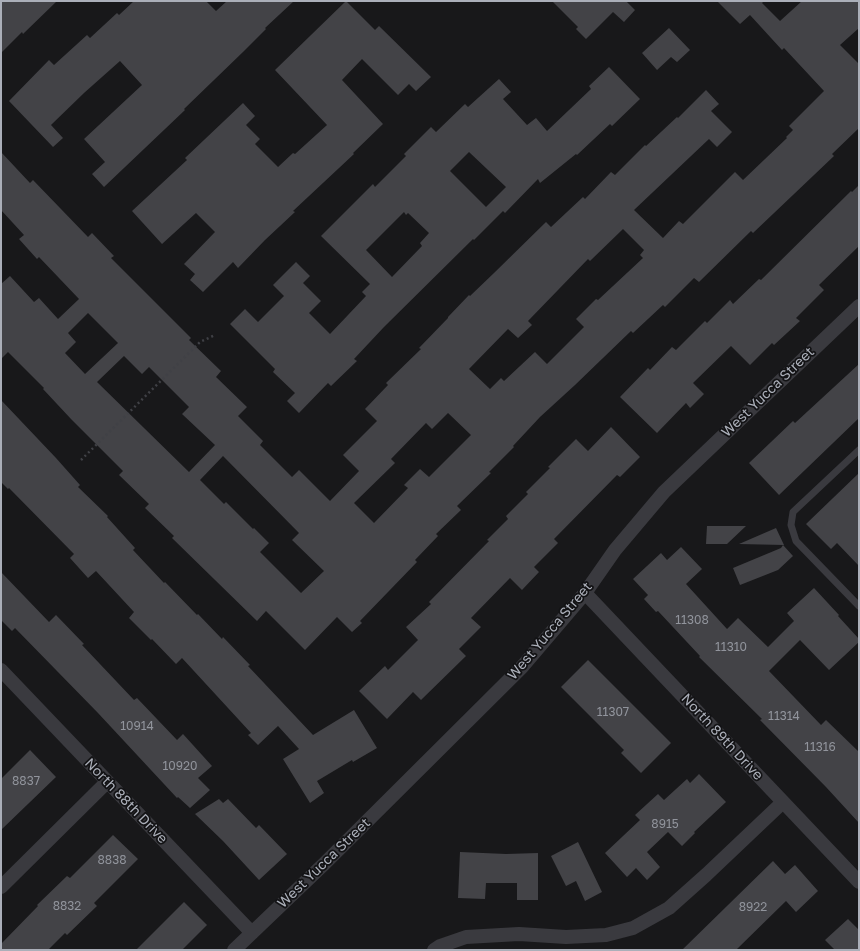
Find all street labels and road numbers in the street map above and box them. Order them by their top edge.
street label: West Yucca Street [718,344,818,440]
street label: West Yucca Street [504,579,596,683]
street label: North 89th Drive [678,690,766,784]
street label: North 88th Drive [81,755,171,847]
street label: West Yucca Street [274,815,374,911]

